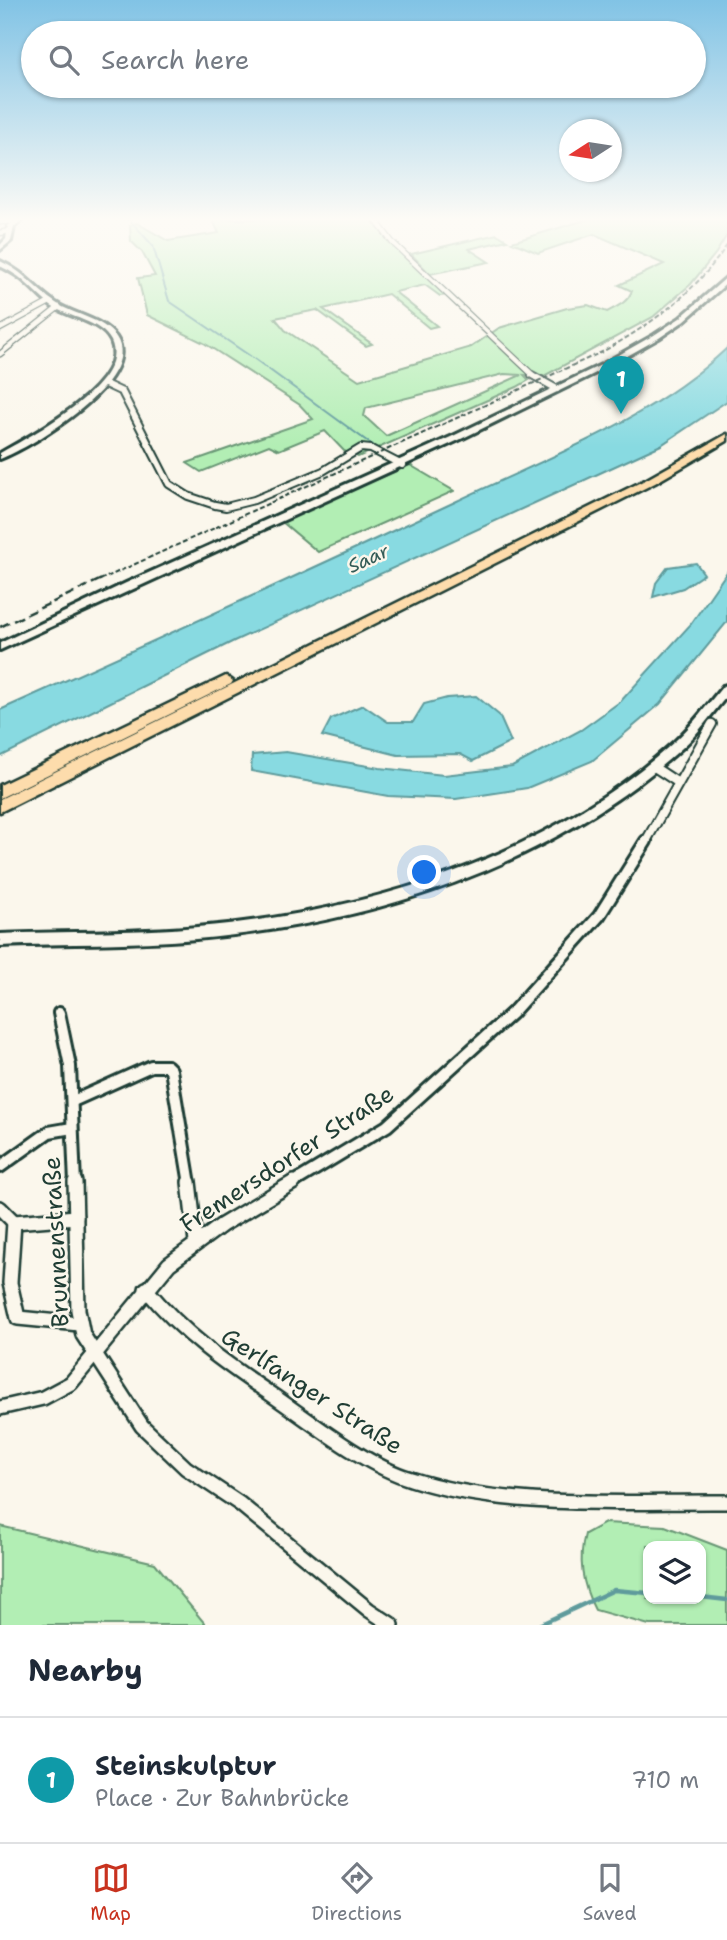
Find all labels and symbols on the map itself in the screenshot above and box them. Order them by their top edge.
north arrow [559,119,622,182]
pin: 1 [598,356,644,414]
water label: Saar [344,538,394,579]
your location [407,855,441,889]
street label: Fremersdorfer Straße [174,1078,400,1240]
street label: Brunnenstraße [36,1156,76,1328]
street label: Gerlfanger Straße [215,1320,409,1462]

